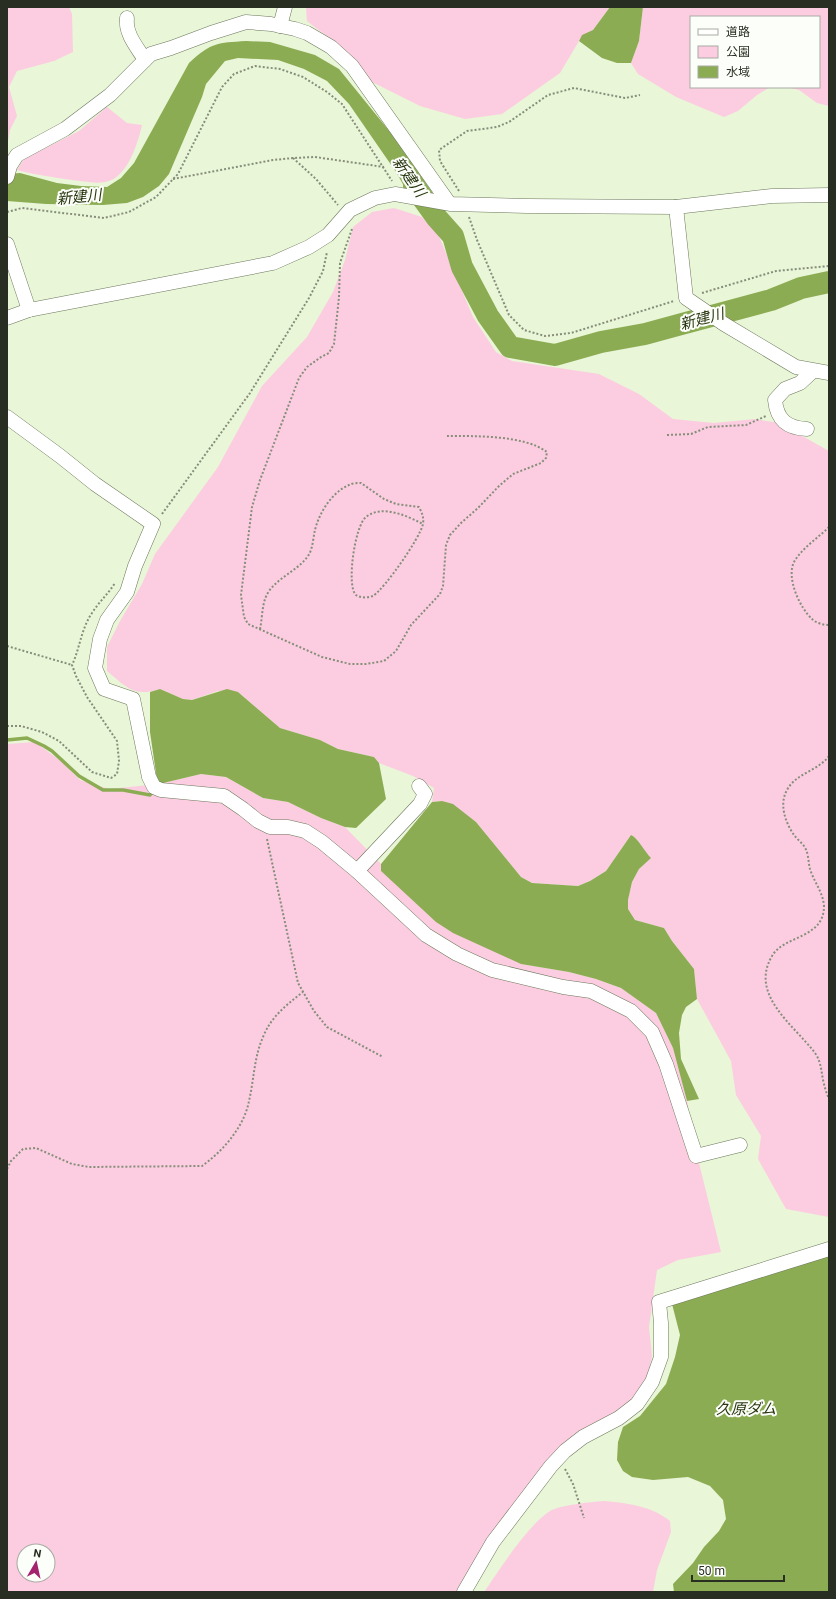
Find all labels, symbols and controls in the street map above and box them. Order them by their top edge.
legend [690,16,820,88]
text: 道路 [726,25,750,39]
text: 公園 [726,45,750,59]
text: 水域 [726,65,750,79]
water label: 新建川 [389,153,430,202]
water label: 新建川 [56,185,104,208]
water label: 新建川 [678,304,728,334]
water label: 久原ダム [716,1400,776,1418]
north arrow [16,1543,56,1583]
text: N [33,1547,43,1561]
scale bar [692,1557,784,1583]
text: 50 m [698,1564,725,1578]

